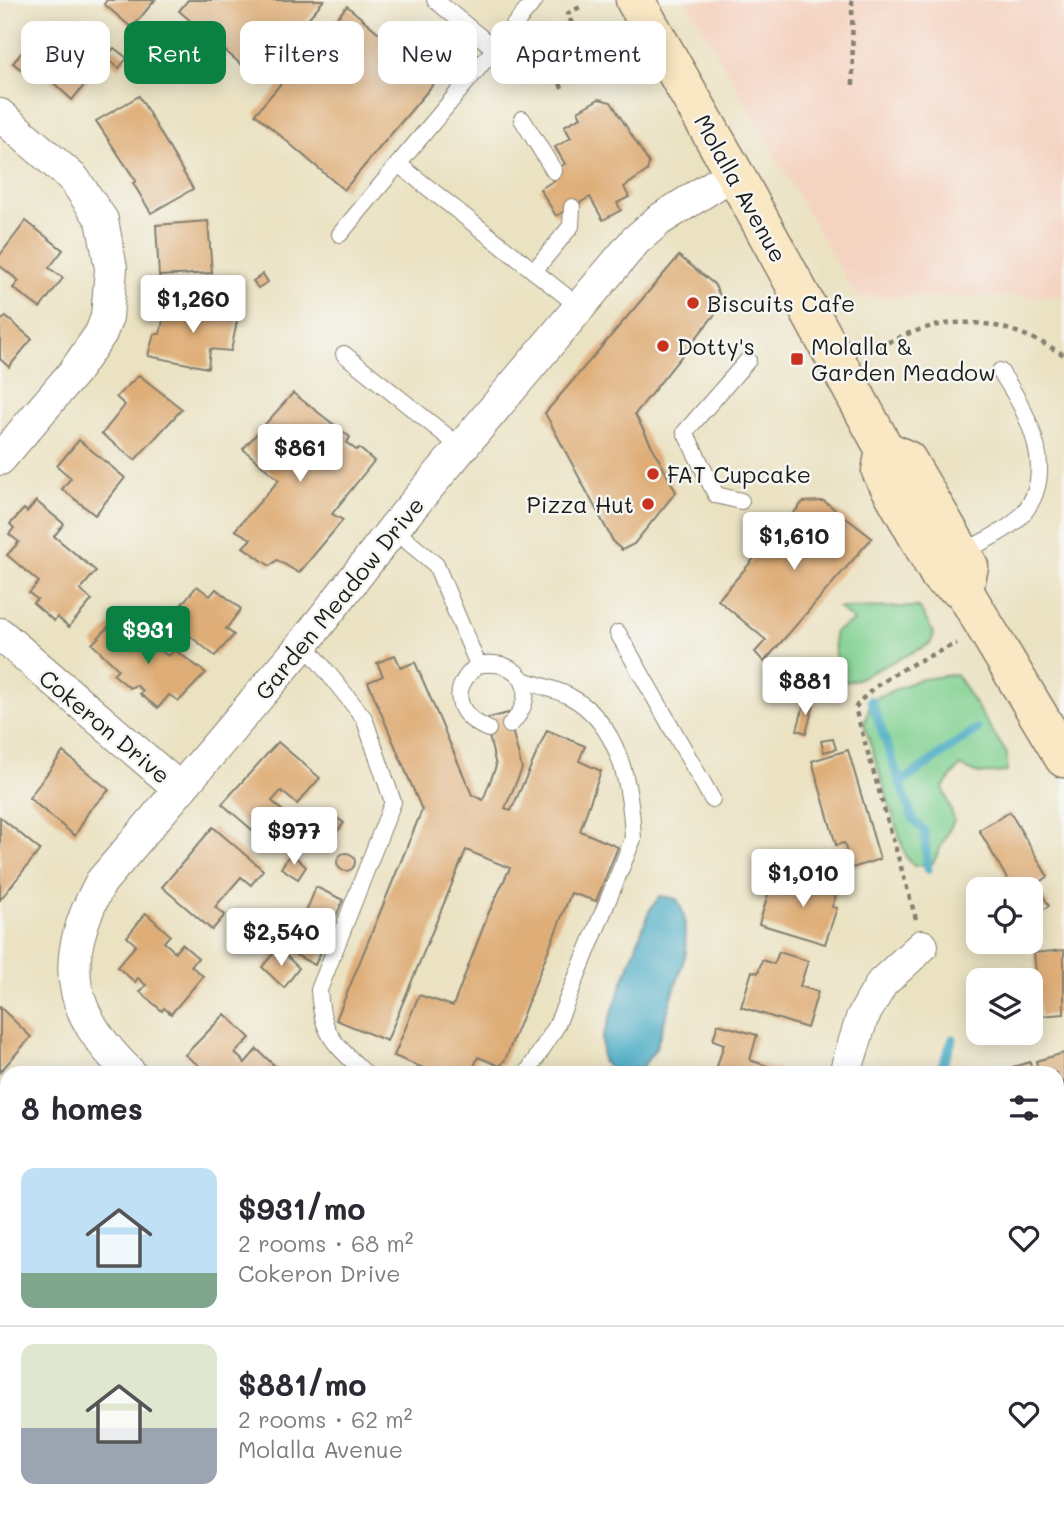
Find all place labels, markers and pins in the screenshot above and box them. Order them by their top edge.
pin: $1,260 [136,276,250,335]
place label: Biscuits Cafe [707,288,855,318]
marker: Biscuits Cafe [685,295,701,311]
place label: Dotty's [677,331,755,361]
place label: Molalla & Garden Meadow [811,331,996,387]
marker: Dotty's [655,338,671,354]
marker: Molalla & Garden Meadow [789,351,805,367]
pin: $861 [259,424,341,484]
place label: FAT Cupcake [667,459,811,489]
marker: FAT Cupcake [645,466,661,482]
place label: Pizza Hut [527,489,634,519]
marker: Pizza Hut [640,496,656,512]
pin: $1,610 [737,512,851,572]
pin: $931 [107,606,189,666]
pin: $881 [764,658,846,717]
pin: $977 [253,808,335,867]
pin: $1,010 [746,850,860,909]
pin: $2,540 [224,908,338,968]

